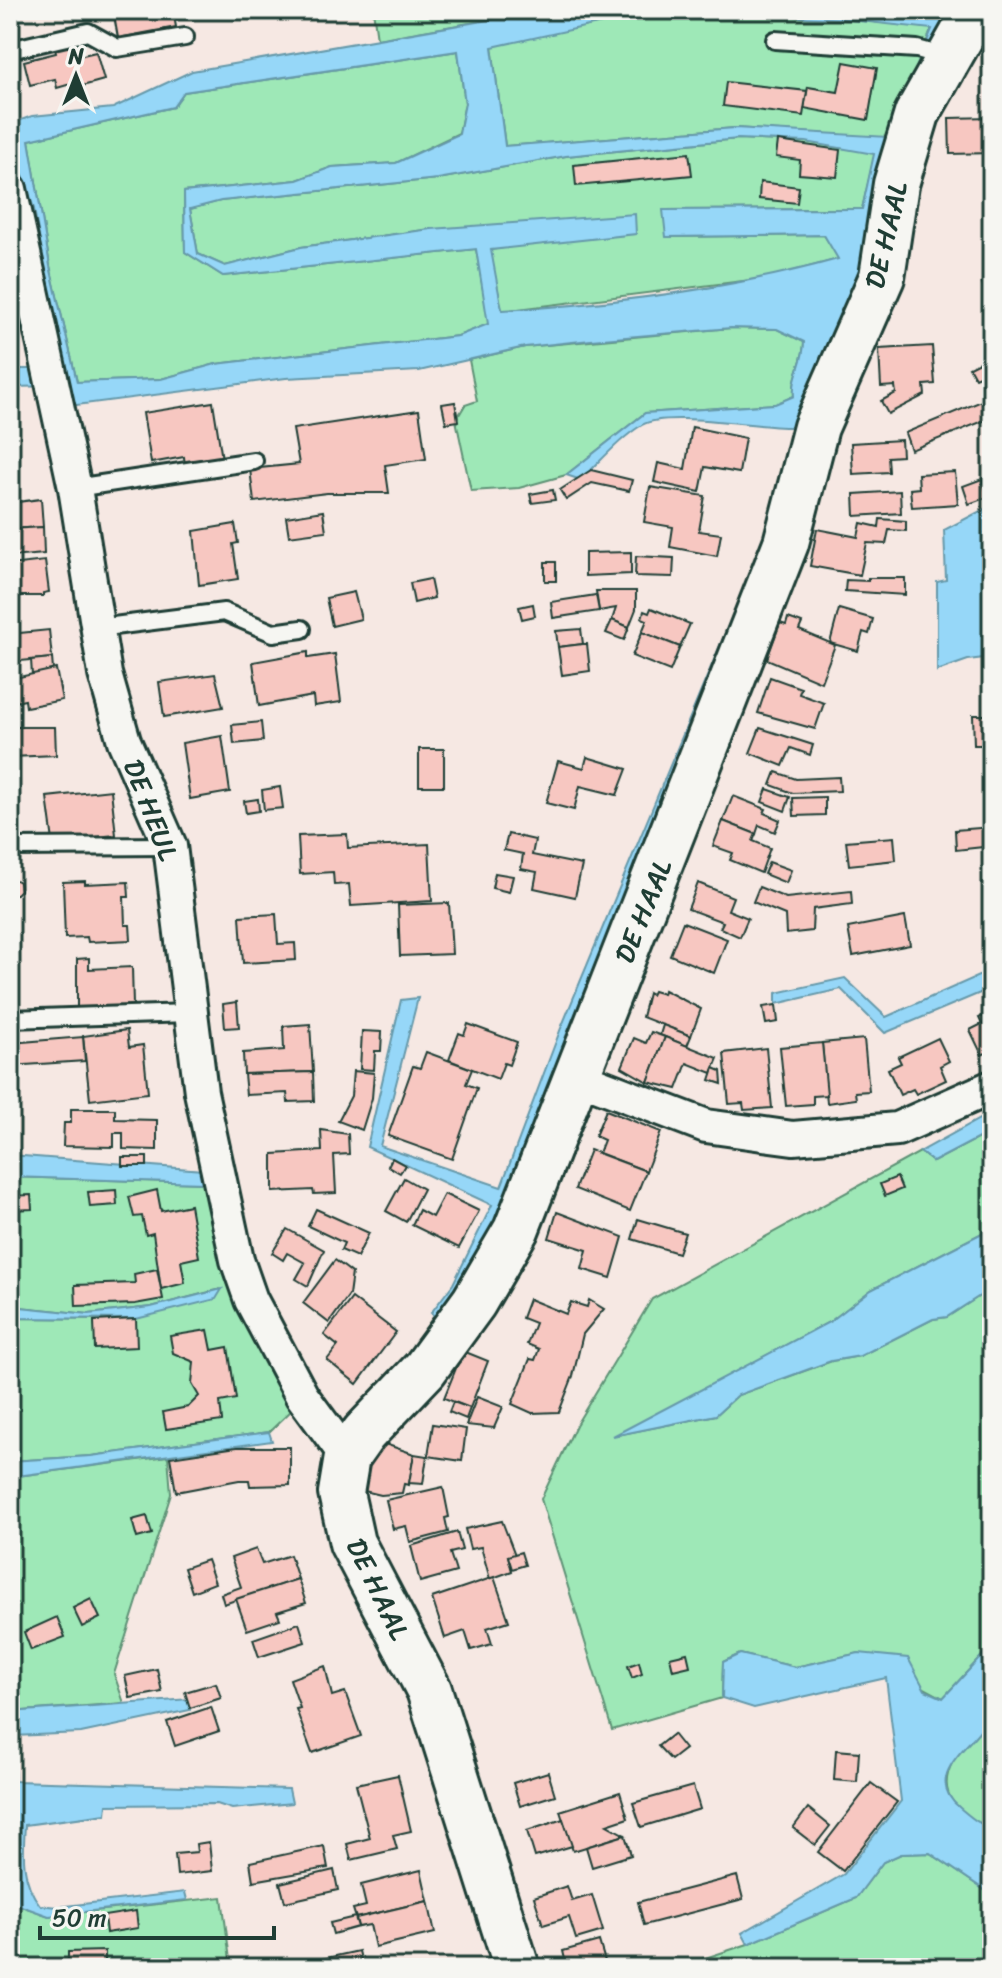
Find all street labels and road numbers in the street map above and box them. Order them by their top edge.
street label: DE HAAL [850,176,922,293]
street label: DE HEUL [109,752,193,868]
street label: DE HAAL [600,851,686,971]
street label: DE HAAL [332,1529,424,1649]

